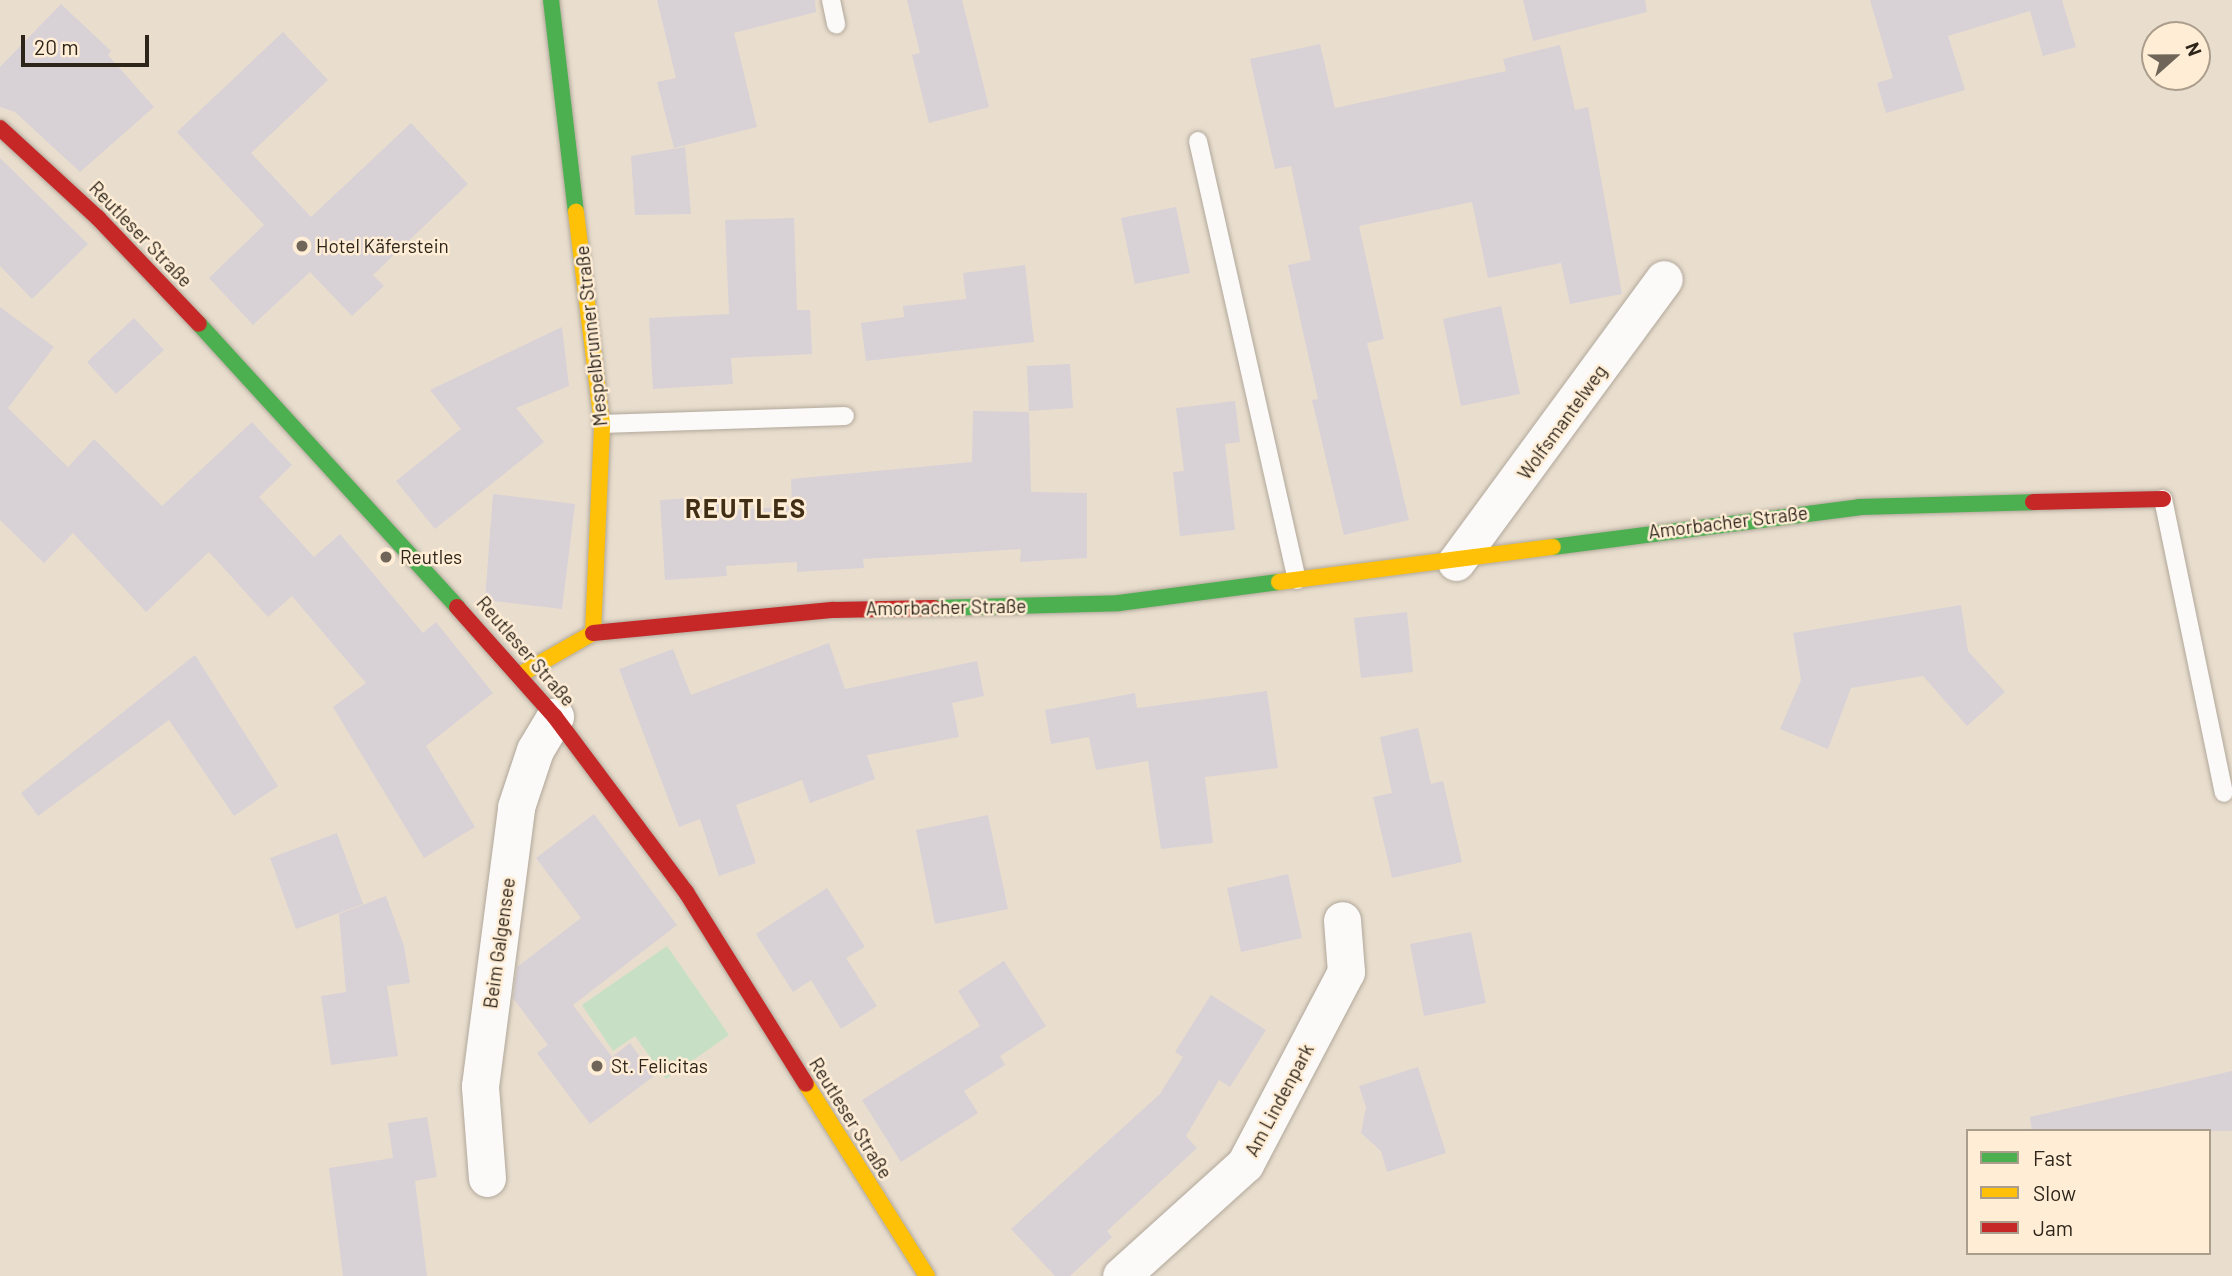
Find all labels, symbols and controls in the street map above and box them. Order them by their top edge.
scale bar [24,21,152,65]
north arrow [2141,21,2211,91]
text: 20 m [34,34,79,59]
text: N [2181,39,2207,59]
street label: Reutleser Straße [85,176,197,292]
place label: Hotel Käferstein [316,235,449,257]
marker: Hotel Käferstein [294,238,310,254]
street label: Mespelbrunner Straße [570,245,612,427]
street label: Wolfsmantelweg [1513,360,1611,484]
district label: REUTLES [686,492,806,524]
street label: Amorbacher Straße [1647,501,1809,543]
place label: Reutles [400,546,462,568]
marker: Reutles [378,549,394,565]
street label: Reutleser Straße [472,591,580,711]
street label: Amorbacher Straße [866,594,1026,620]
street label: Beim Galgensee [479,876,519,1010]
street label: Am Lindenpark [1240,1040,1318,1160]
street label: Reutleser Straße [805,1053,897,1183]
place label: St. Felicitas [611,1055,708,1077]
marker: St. Felicitas [589,1058,605,1074]
legend [1966,1129,2211,1255]
text: Fast [2033,1145,2073,1170]
text: Slow [2033,1180,2076,1205]
text: Jam [2033,1215,2073,1240]

